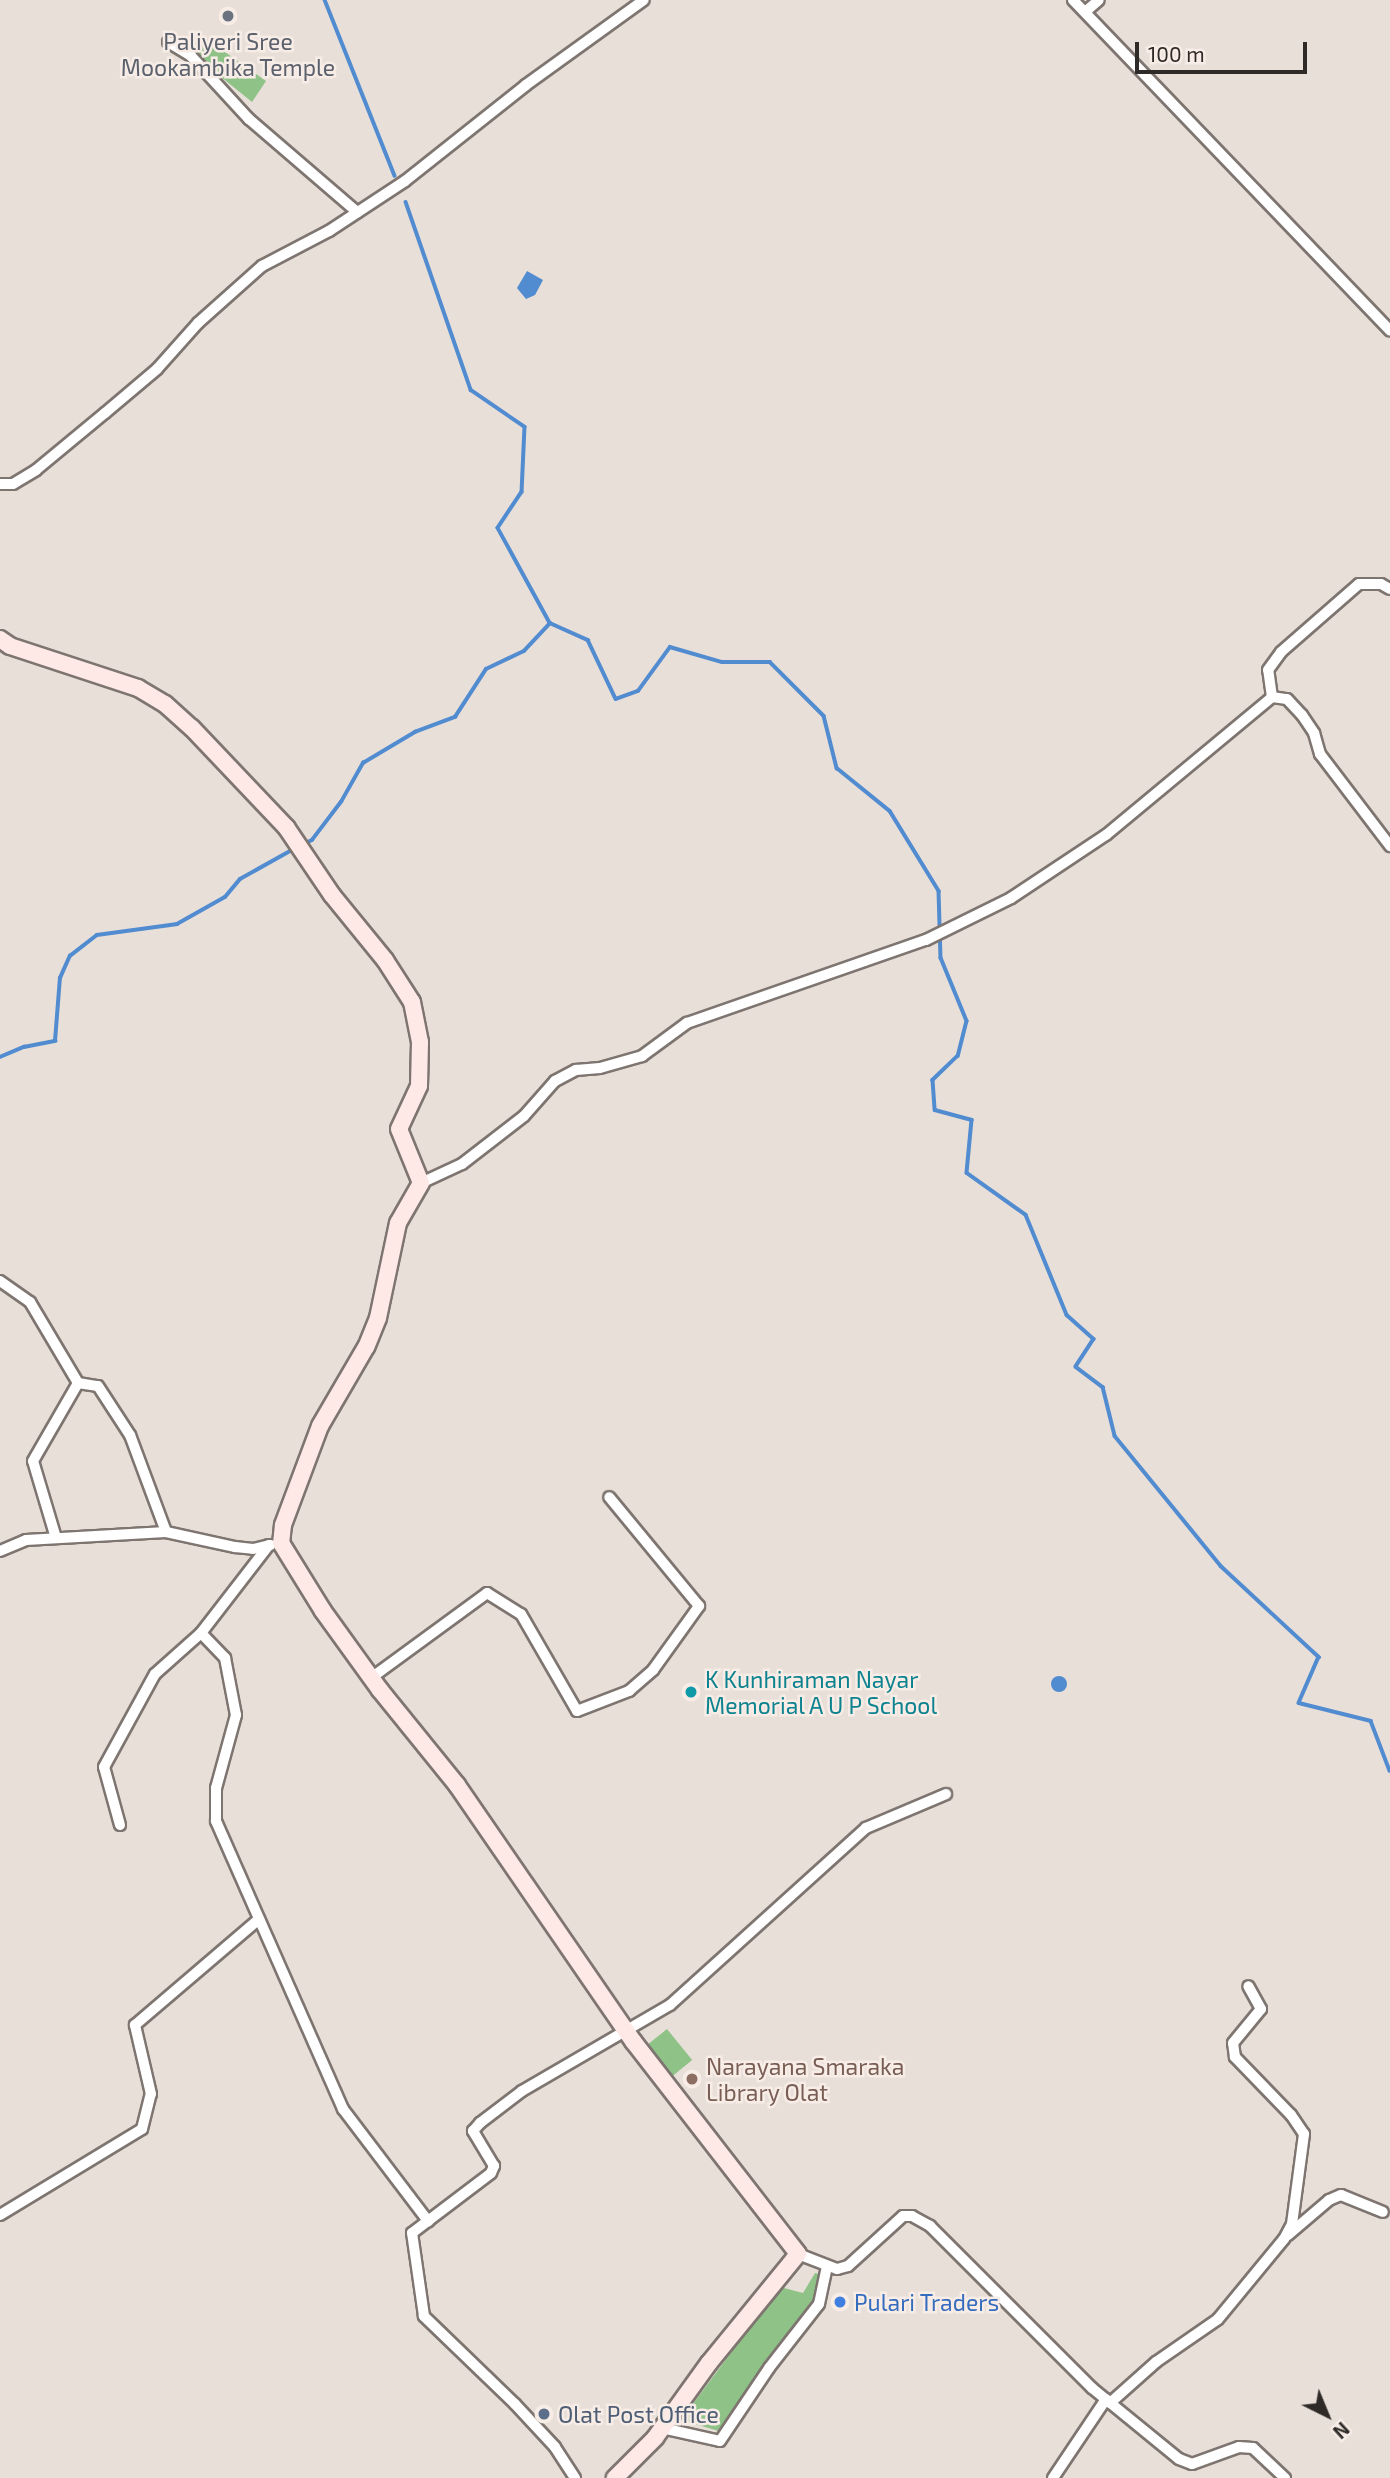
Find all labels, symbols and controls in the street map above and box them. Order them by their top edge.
marker: Paliyeri Sree Mookambika Temple [220,8,236,24]
place label: Paliyeri Sree Mookambika Temple [121,27,335,81]
scale bar [1138,28,1310,72]
text: 100 m [1148,41,1205,66]
place label: K Kunhiraman Nayar Memorial A U P School [705,1665,939,1719]
marker: K Kunhiraman Nayar Memorial A U P School [683,1684,699,1700]
place label: Narayana Smaraka Library Olat [706,2052,904,2106]
marker: Narayana Smaraka Library Olat [684,2071,700,2087]
place label: Pulari Traders [854,2288,1000,2316]
marker: Pulari Traders [832,2294,848,2310]
north arrow [1292,2380,1362,2450]
place label: Olat Post Office [558,2400,719,2428]
marker: Olat Post Office [536,2406,552,2422]
text: N [1329,2418,1355,2444]

